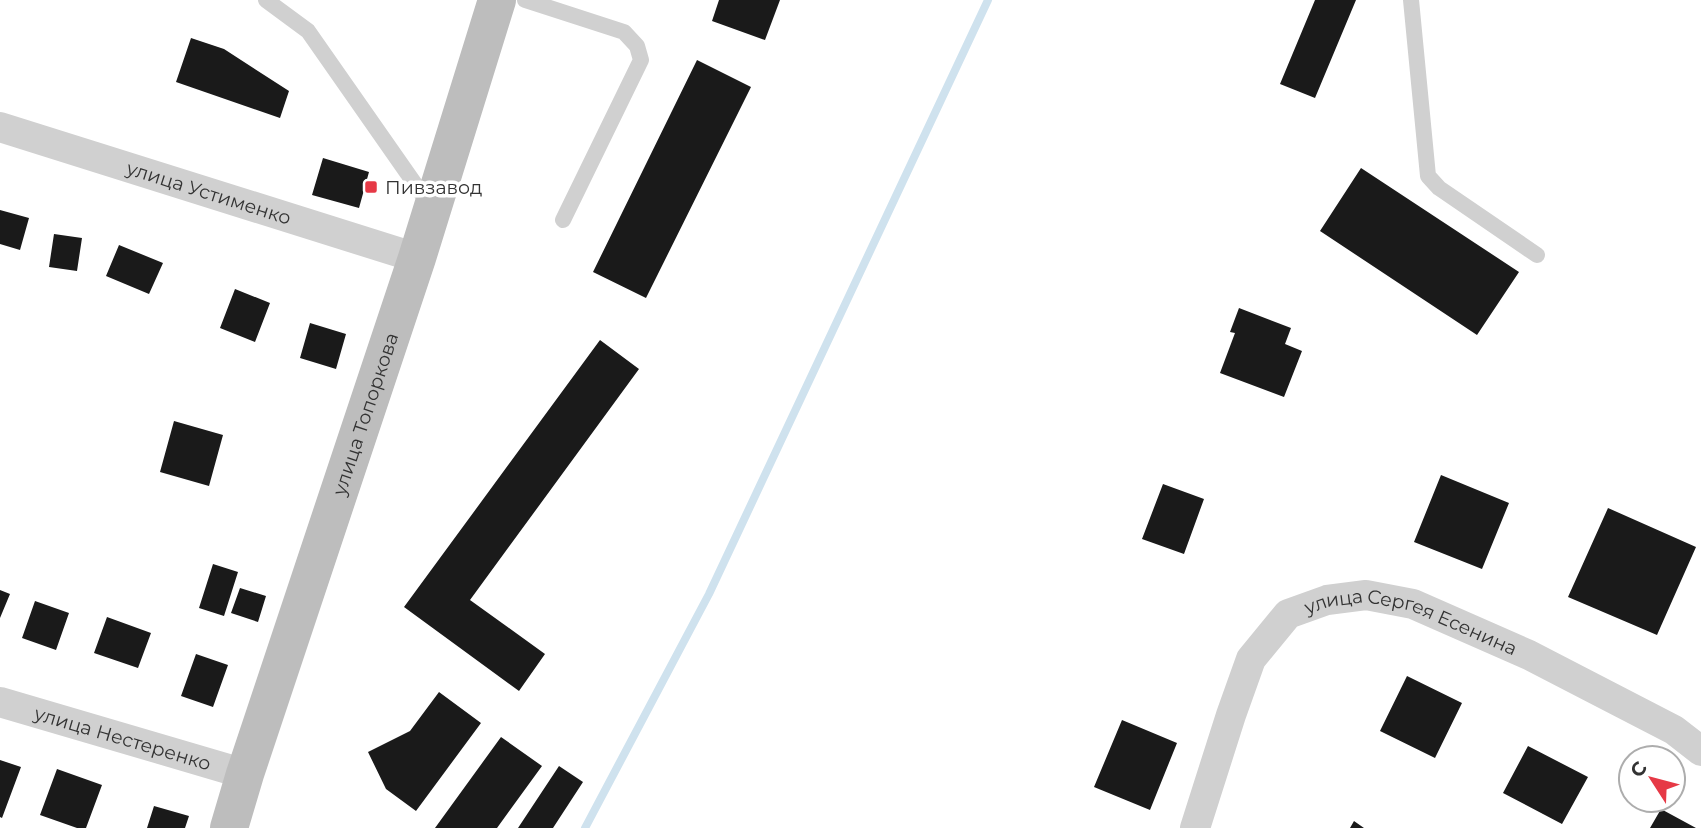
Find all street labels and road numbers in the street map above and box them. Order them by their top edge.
street label: улица Устименко [123,156,294,230]
street label: улица Топоркова [327,330,403,499]
street label: улица Сергея Есенина [1300,584,1521,660]
street label: улица Нестеренко [31,701,214,775]

